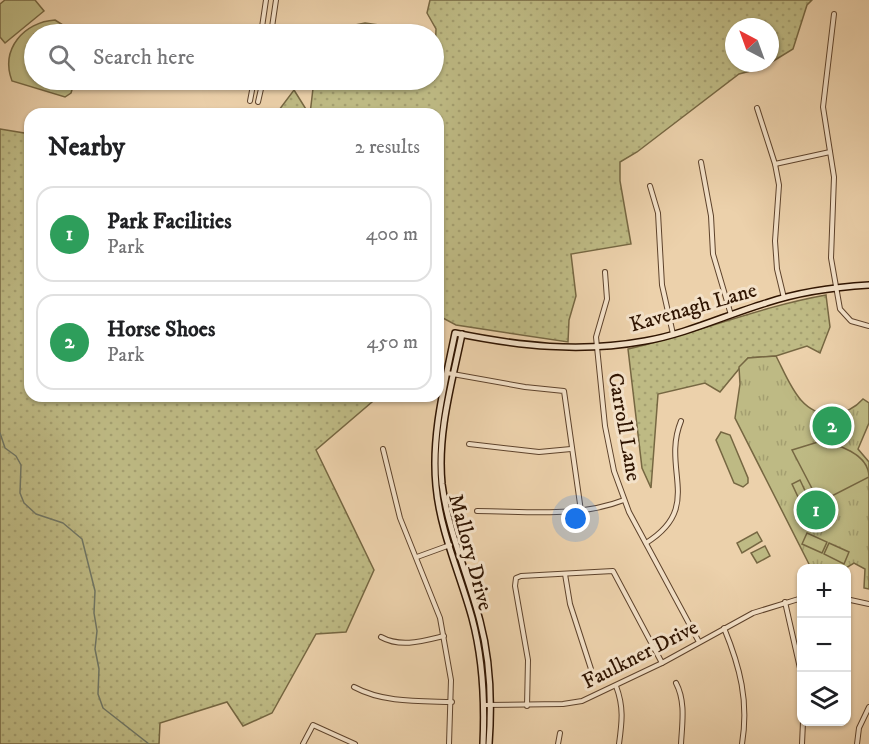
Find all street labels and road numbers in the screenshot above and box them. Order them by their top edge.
street label: Kavenagh Lane [627,277,760,338]
street label: Carroll Lane [602,371,646,484]
street label: Mallory Drive [442,491,498,614]
street label: Faulkner Drive [578,614,703,695]

